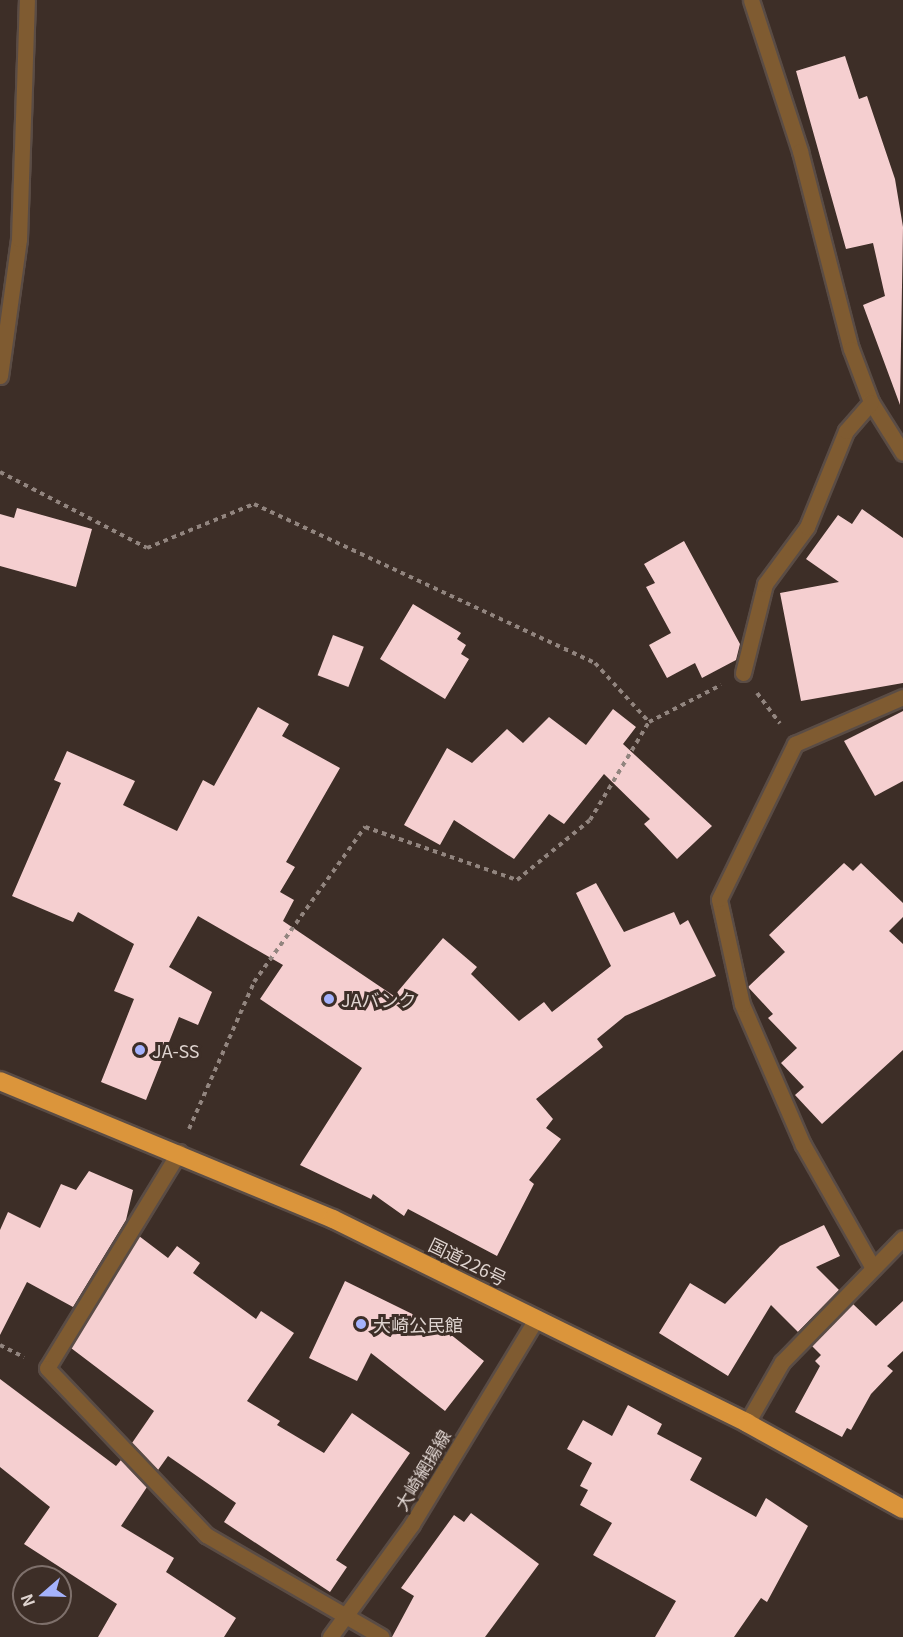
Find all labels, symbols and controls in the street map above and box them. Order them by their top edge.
place label: JAバンク [341,988,416,1010]
marker: JAバンク [322,992,336,1006]
place label: JA-SS [152,1039,200,1061]
marker: JA-SS [133,1043,147,1057]
street label: 国道226号 [426,1233,510,1289]
place label: 大崎公民館 [373,1313,463,1335]
marker: 大崎公民館 [354,1317,368,1331]
street label: 大崎網揚線 [390,1426,454,1514]
north arrow [12,1565,72,1625]
text: N [14,1591,40,1610]

